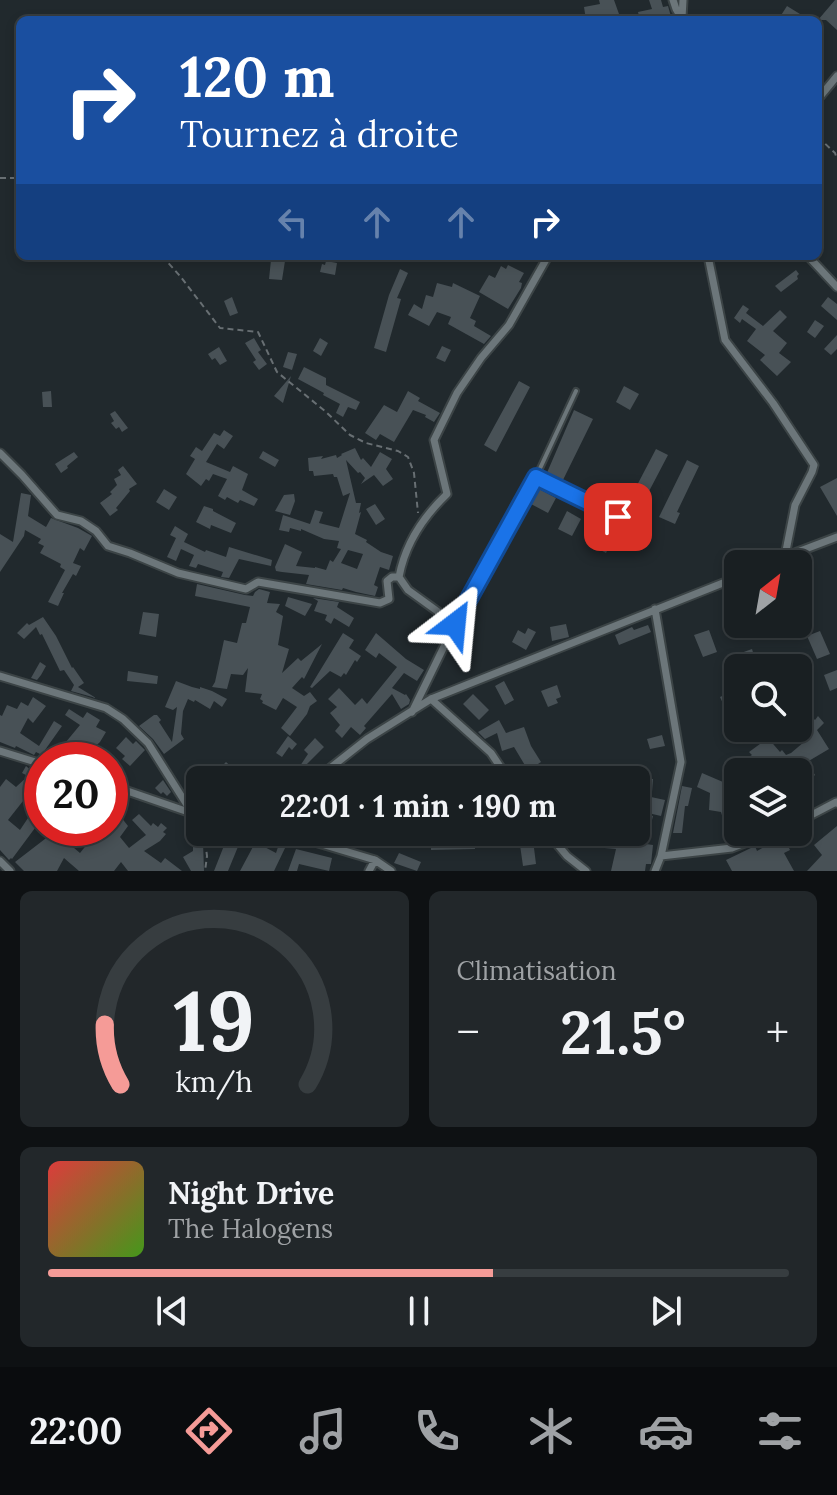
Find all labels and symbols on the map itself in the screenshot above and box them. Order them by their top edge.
pin [584,483,652,551]
north arrow [724,550,812,638]
position arrow [413,582,497,666]
speed limit sign: 20 [24,742,128,846]

